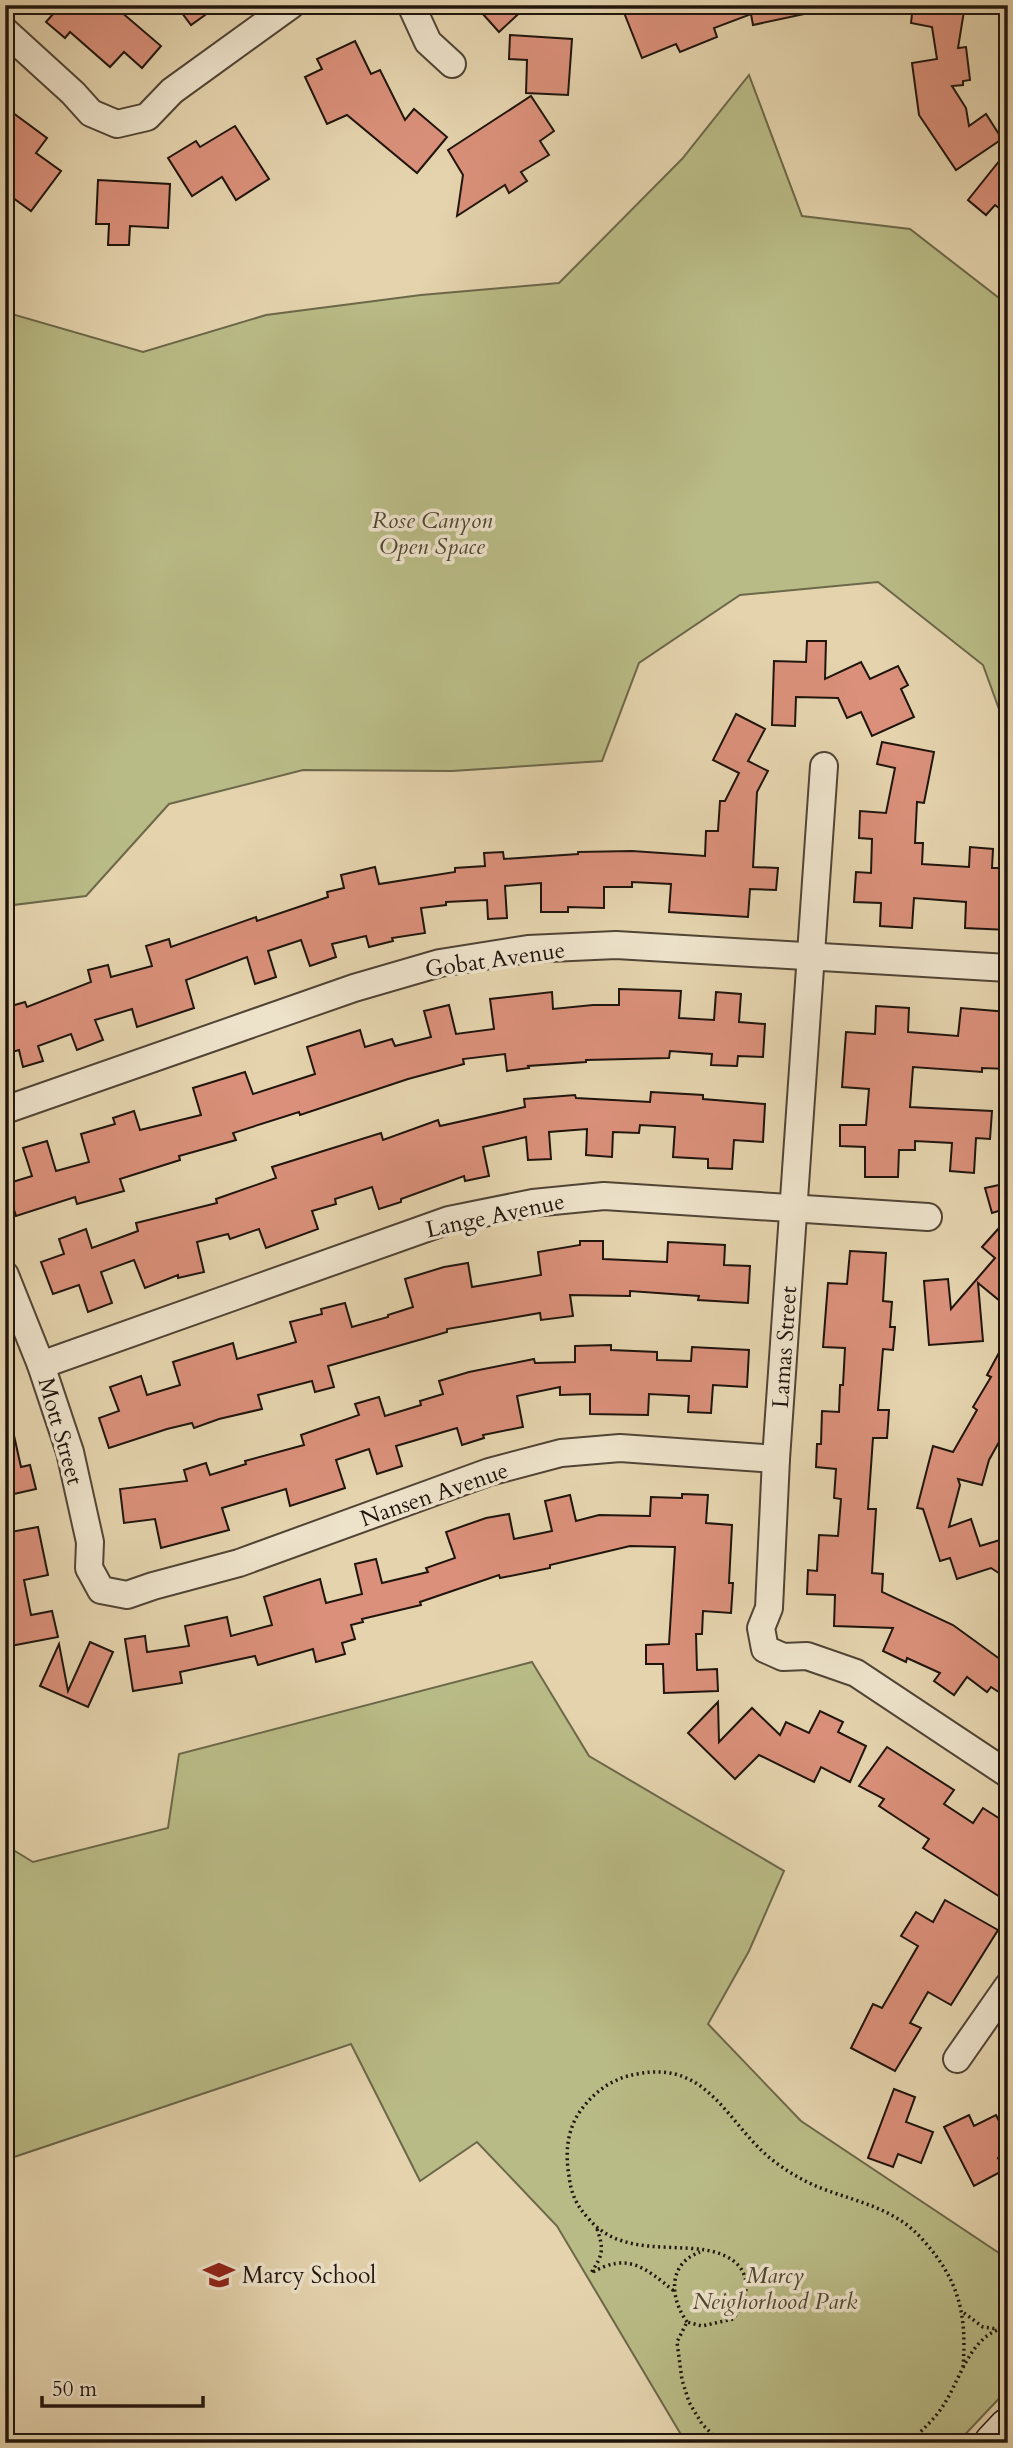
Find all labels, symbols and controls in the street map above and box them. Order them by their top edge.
park label: Rose Canyon Open Space [372,505,493,562]
street label: Gobat Avenue [423,934,567,985]
street label: Lange Avenue [423,1186,567,1245]
street label: Lamas Street [765,1285,804,1409]
street label: Mott Street [30,1374,91,1488]
street label: Nansen Avenue [356,1455,512,1534]
school or university icon: Marcy School [202,2258,236,2292]
place label: Marcy School [242,2260,376,2291]
park label: Marcy Neighorhood Park [693,2260,858,2317]
scale bar [42,2364,203,2408]
text: 50 m [52,2375,97,2404]

